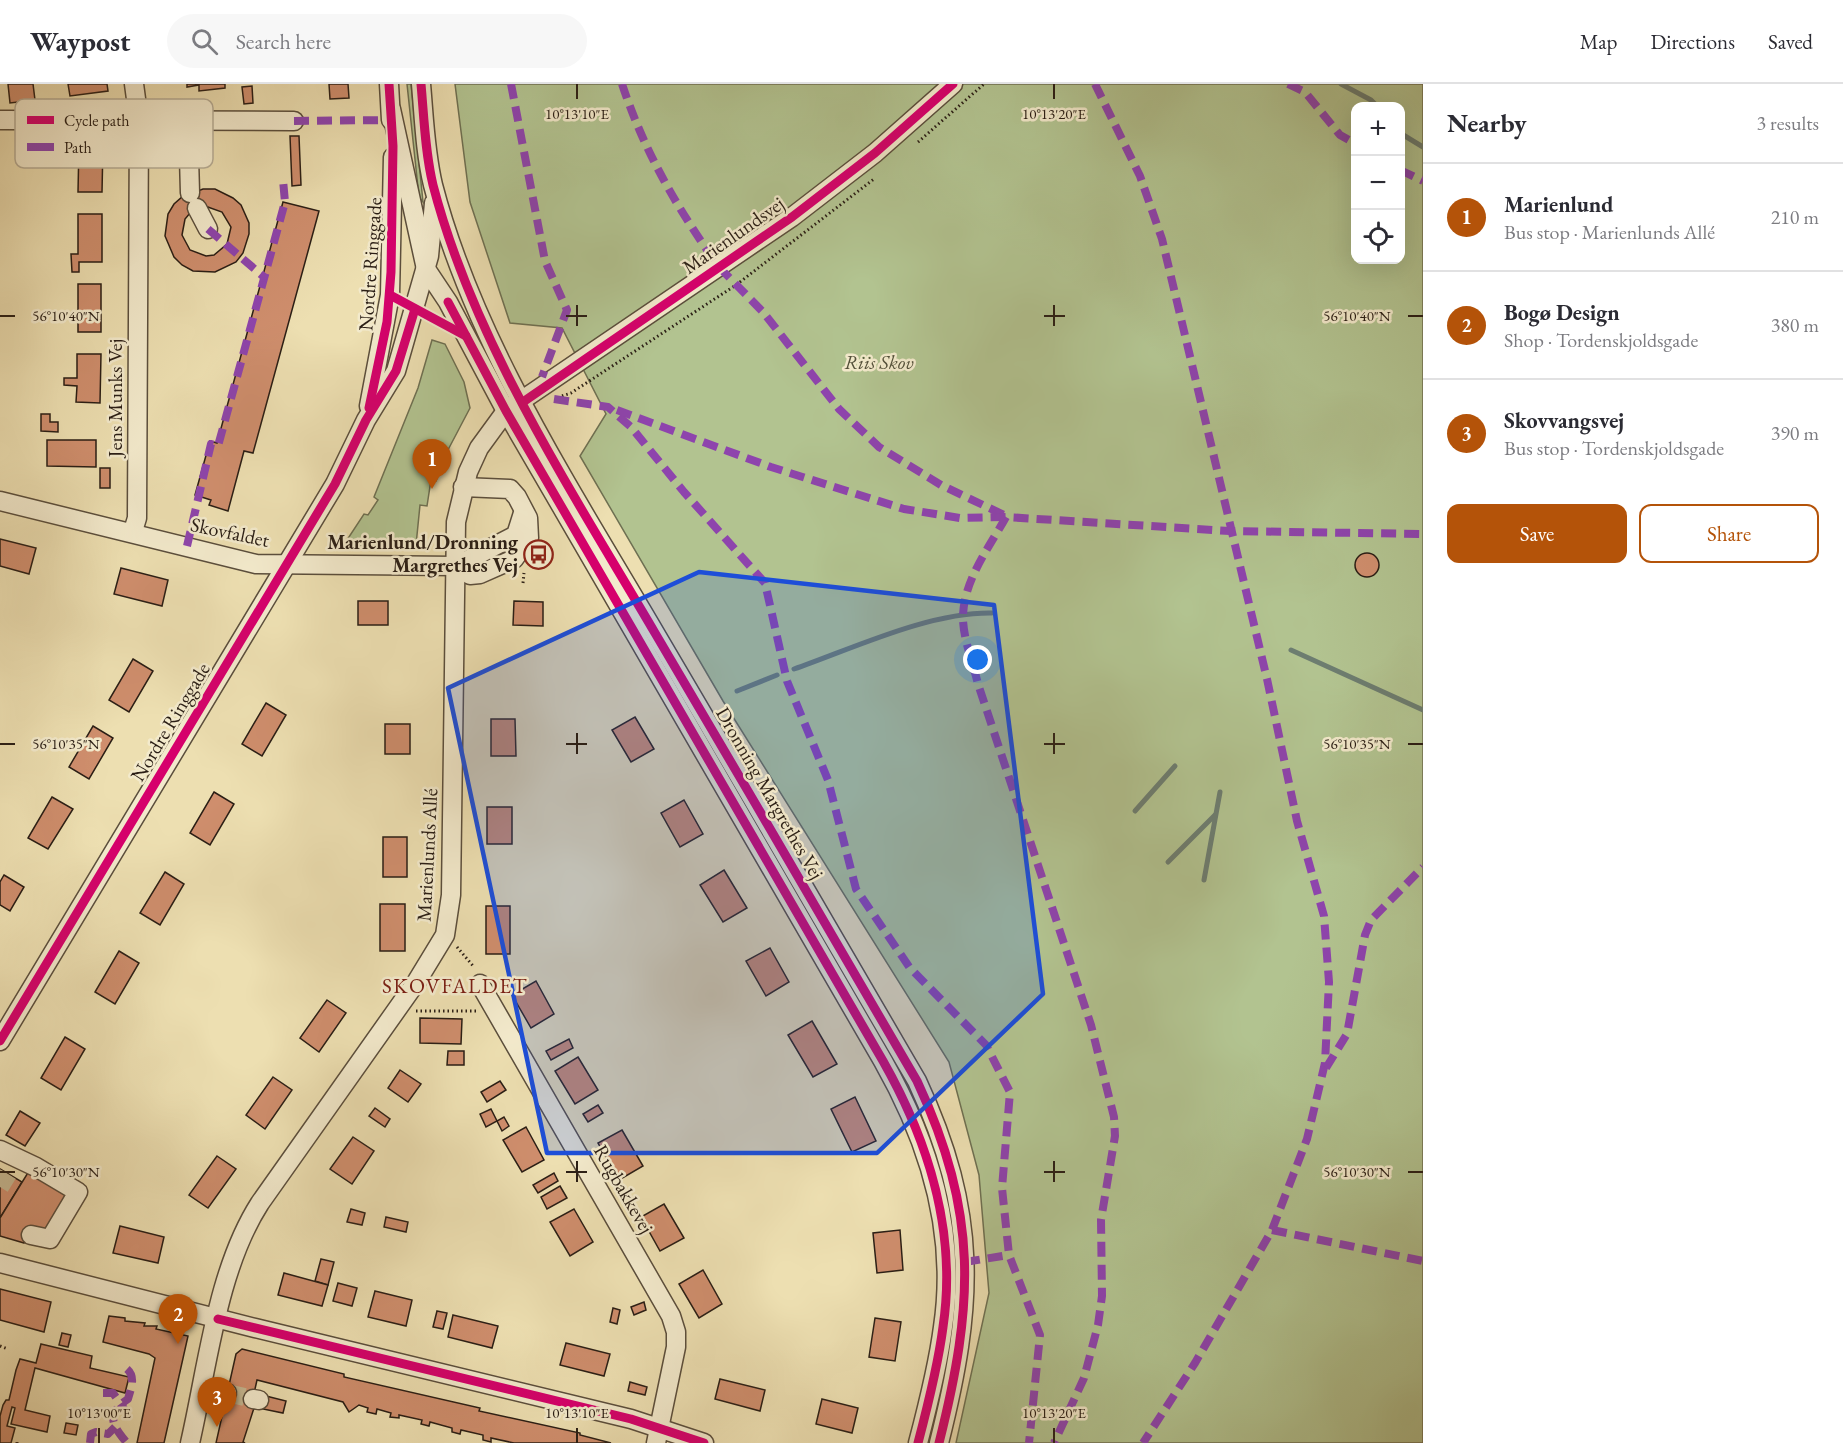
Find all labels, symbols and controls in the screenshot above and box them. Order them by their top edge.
search box [167,14,587,68]
text: Waypost [30,23,131,59]
icon: search [188,25,221,58]
text: Search here [236,27,331,56]
text: Map [1580,28,1617,55]
text: Directions [1650,28,1735,55]
text: Saved [1768,28,1813,55]
legend [15,99,213,168]
map controls [1351,102,1405,264]
button: + [1351,102,1405,156]
text: 10°13'10"E [545,104,610,123]
text: 10°13'20"E [1022,104,1087,123]
text: Nearby [1447,106,1527,140]
text: Cycle path [64,110,129,131]
text: 3 results [1756,110,1819,136]
text: Path [64,137,92,158]
button: − [1351,156,1405,210]
street label: Marienlundsvej [677,190,789,280]
text: Marienlund [1504,190,1613,219]
street label: Nordre Ringgade [352,196,388,332]
text: 1 [1461,204,1472,230]
text: 210 m [1771,204,1819,230]
button: locate [1351,210,1405,264]
text: Bus stop · Marienlunds Allé [1504,219,1715,245]
text: Bogø Design [1504,298,1620,327]
text: 56°10'40"N [32,306,100,325]
text: 56°10'40"N [1323,306,1391,325]
text: 2 [1461,312,1472,338]
text: 380 m [1771,312,1819,338]
text: Shop · Tordenskjoldsgade [1504,327,1698,353]
street label: Jens Munks Vej [102,339,128,459]
park label: Riis Skov [844,349,914,375]
text: Skovvangsvej [1504,406,1624,435]
text: 3 [1461,420,1472,446]
text: 390 m [1771,420,1819,446]
text: Bus stop · Tordenskjoldsgade [1504,435,1724,461]
pin: 1 [412,440,452,489]
button: Save [1447,504,1627,563]
button: Share [1639,504,1819,563]
street label: Skovfaldet [188,511,272,553]
place label: Marienlund/Dronning Margrethes Vej [327,529,519,578]
bus stop icon: Marienlund/Dronning Margrethes Vej [523,538,555,570]
your location [963,645,992,674]
street label: Nordre Ringgade [124,658,216,786]
street label: Dronning Margrethes Vej [710,702,830,884]
text: 56°10'35"N [32,734,100,753]
text: 56°10'35"N [1323,734,1391,753]
street label: Marienlunds Allé [411,788,443,922]
district label: SKOVFALDET [382,972,528,999]
street label: Rugbakkevej [588,1140,660,1238]
text: 56°10'30"N [32,1162,100,1181]
text: 56°10'30"N [1323,1162,1391,1181]
pin: 2 [158,1294,198,1344]
pin: 3 [198,1378,236,1427]
text: 10°13'00"E [67,1403,132,1422]
text: 10°13'10"E [545,1403,610,1422]
text: 10°13'20"E [1022,1403,1087,1422]

